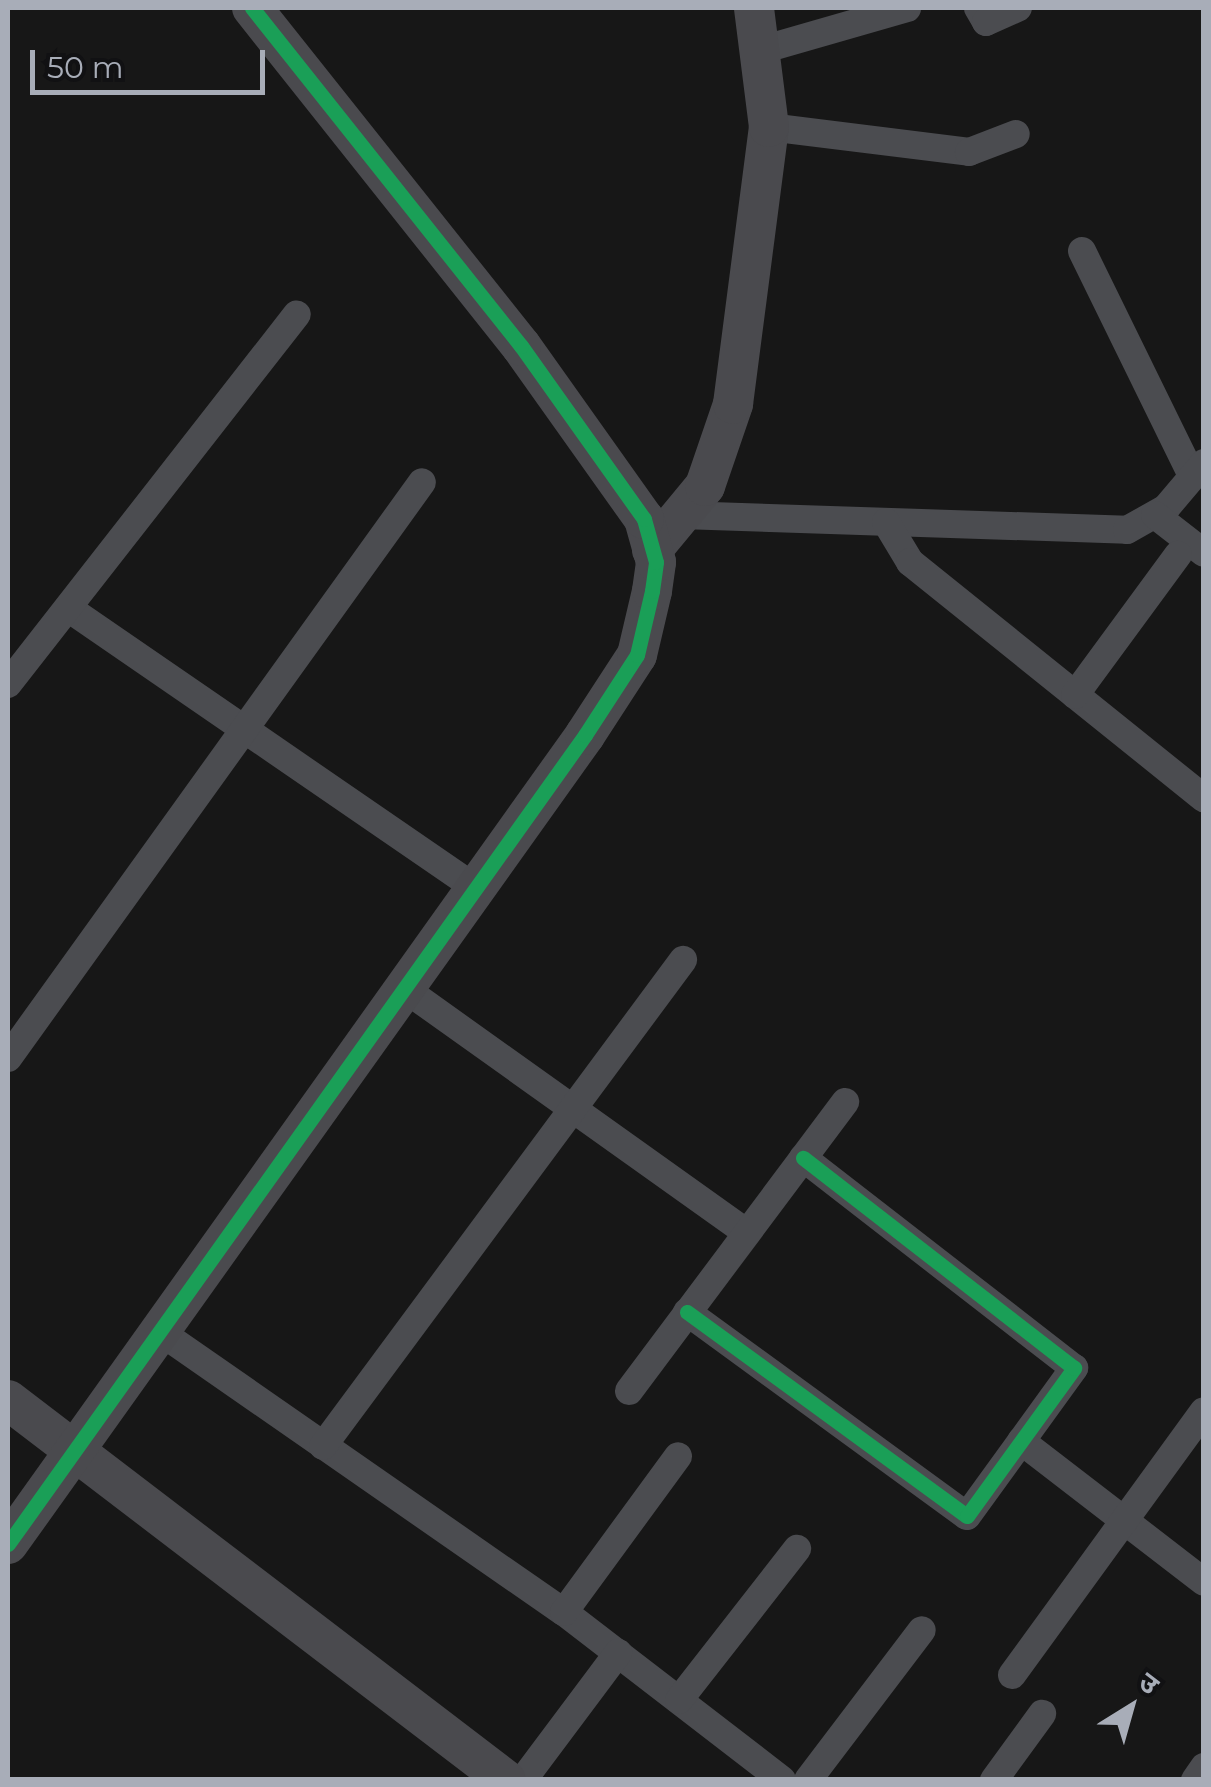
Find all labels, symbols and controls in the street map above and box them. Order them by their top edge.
scale bar [35,30,270,92]
text: 50 m [47,49,124,86]
north arrow [1081,1657,1181,1757]
text: उ [1132,1665,1166,1702]

